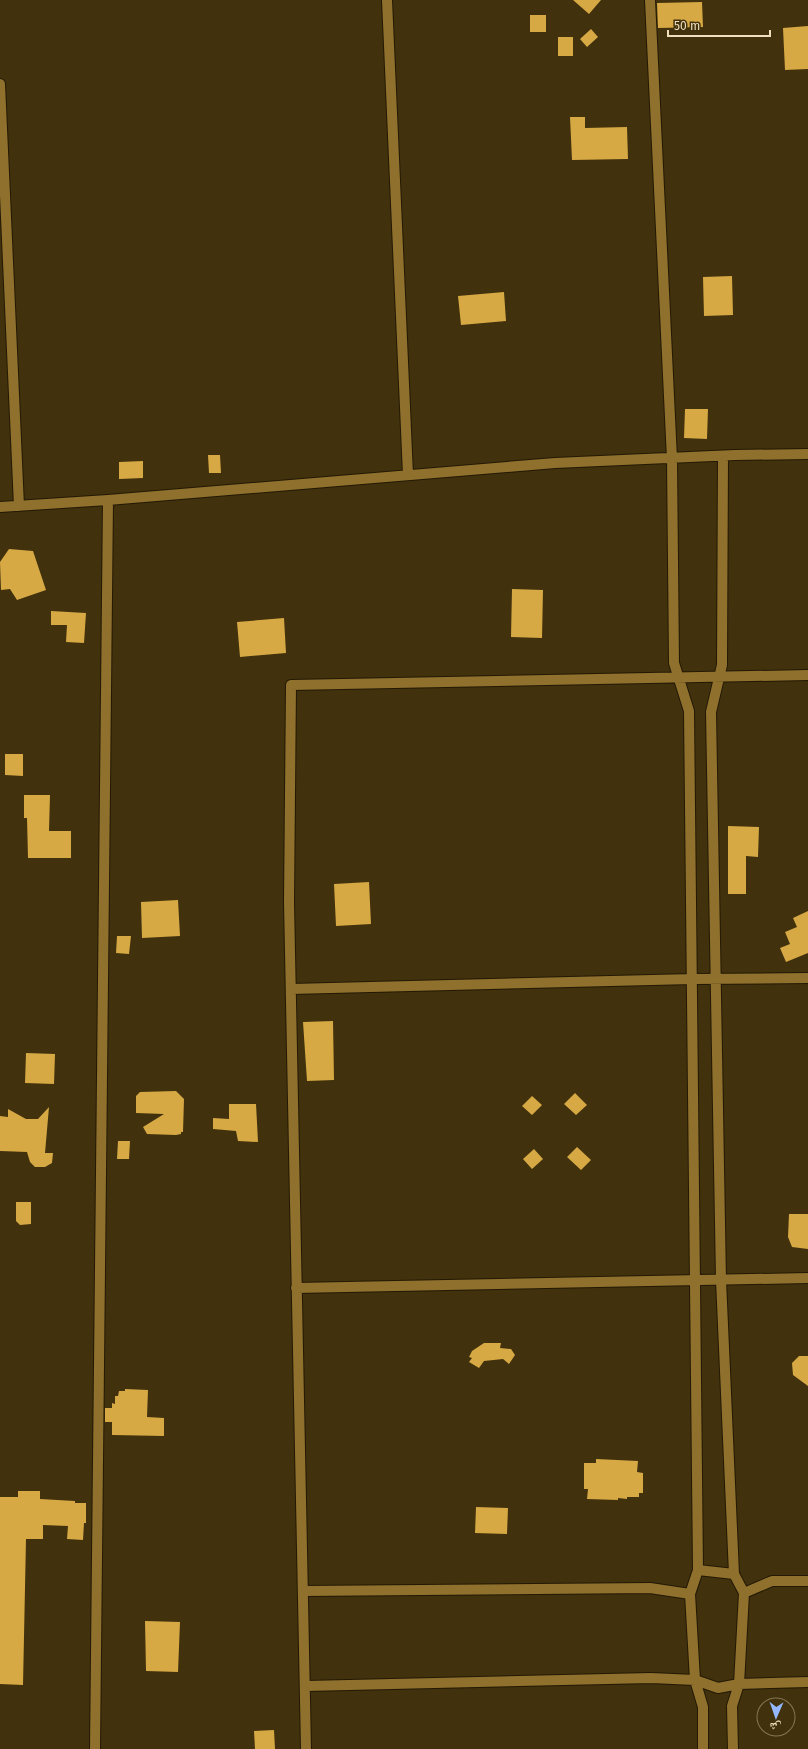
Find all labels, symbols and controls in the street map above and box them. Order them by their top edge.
scale bar [668,12,770,38]
text: 50 m [674,19,700,33]
north arrow [756,1697,796,1737]
text: ش [769,1719,782,1733]

